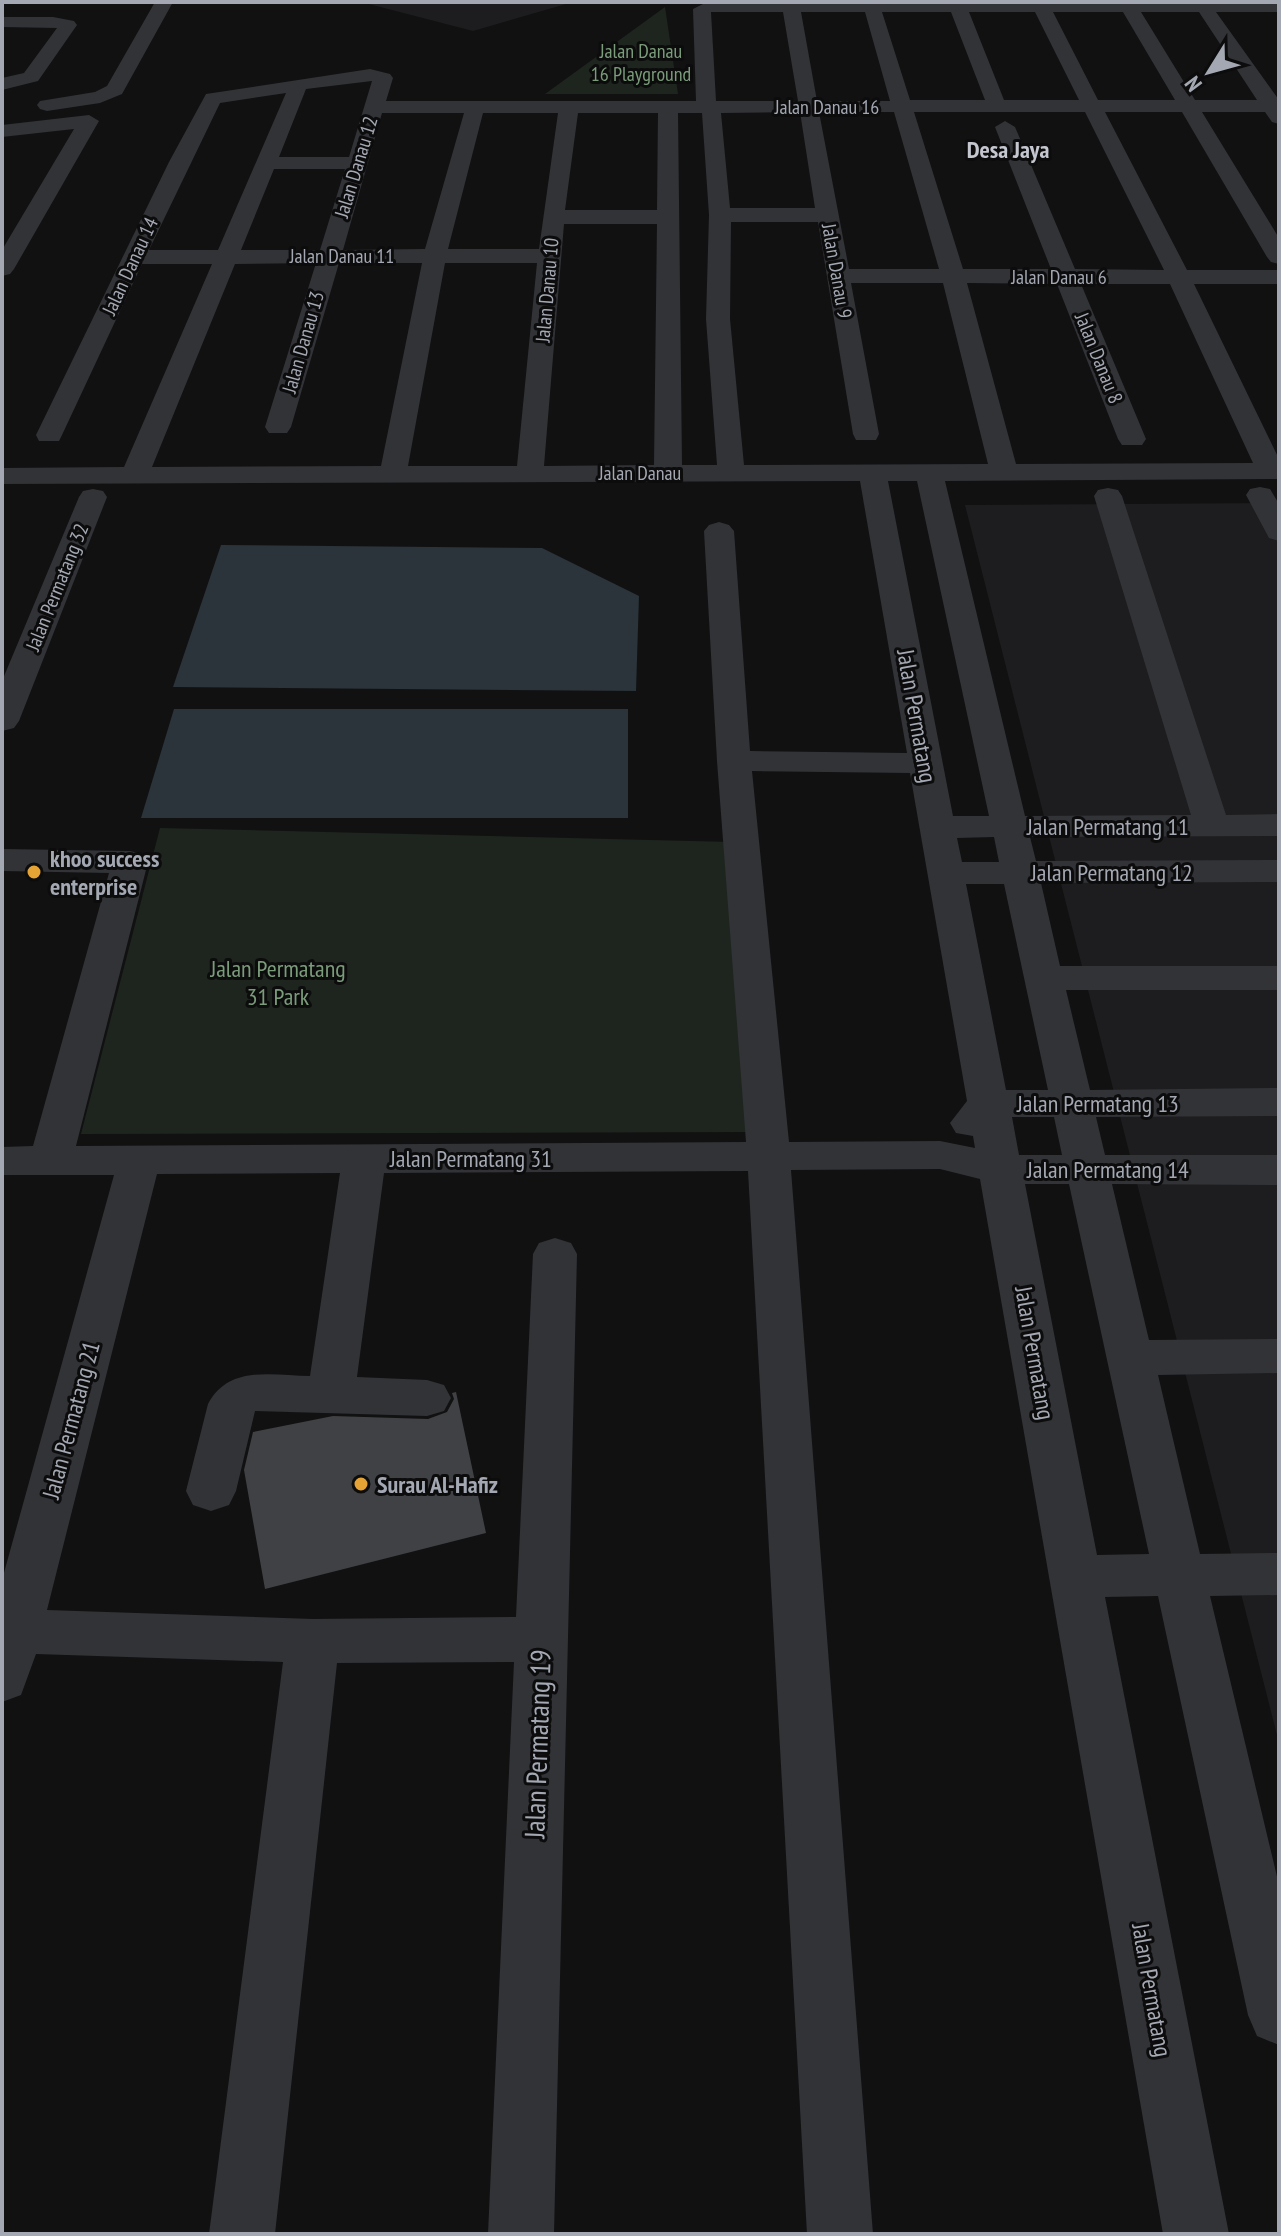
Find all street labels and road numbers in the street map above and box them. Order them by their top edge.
street label: Jalan Danau 16 [774,94,879,120]
street label: Jalan Danau 12 [328,113,384,222]
street label: Jalan Danau 14 [96,213,164,320]
street label: Jalan Danau 9 [816,221,858,320]
street label: Jalan Danau 10 [529,237,565,344]
street label: Jalan Danau 11 [289,243,394,269]
street label: Jalan Danau 6 [1010,264,1107,290]
street label: Jalan Danau 13 [276,288,330,397]
street label: Jalan Danau 8 [1069,308,1129,407]
street label: Jalan Danau [598,460,681,486]
street label: Jalan Permatang 32 [19,520,94,655]
street label: Jalan Permatang [890,646,944,785]
street label: Jalan Permatang 11 [1026,811,1189,842]
street label: Jalan Permatang 12 [1030,857,1193,888]
street label: Jalan Permatang 13 [1016,1088,1179,1119]
street label: Jalan Permatang 31 [389,1143,552,1174]
street label: Jalan Permatang 14 [1026,1154,1189,1185]
street label: Jalan Permatang [1008,1283,1062,1422]
street label: Jalan Permatang 21 [35,1338,107,1503]
street label: Jalan Permatang 19 [515,1649,559,1840]
street label: Jalan Permatang [1125,1920,1179,2059]

